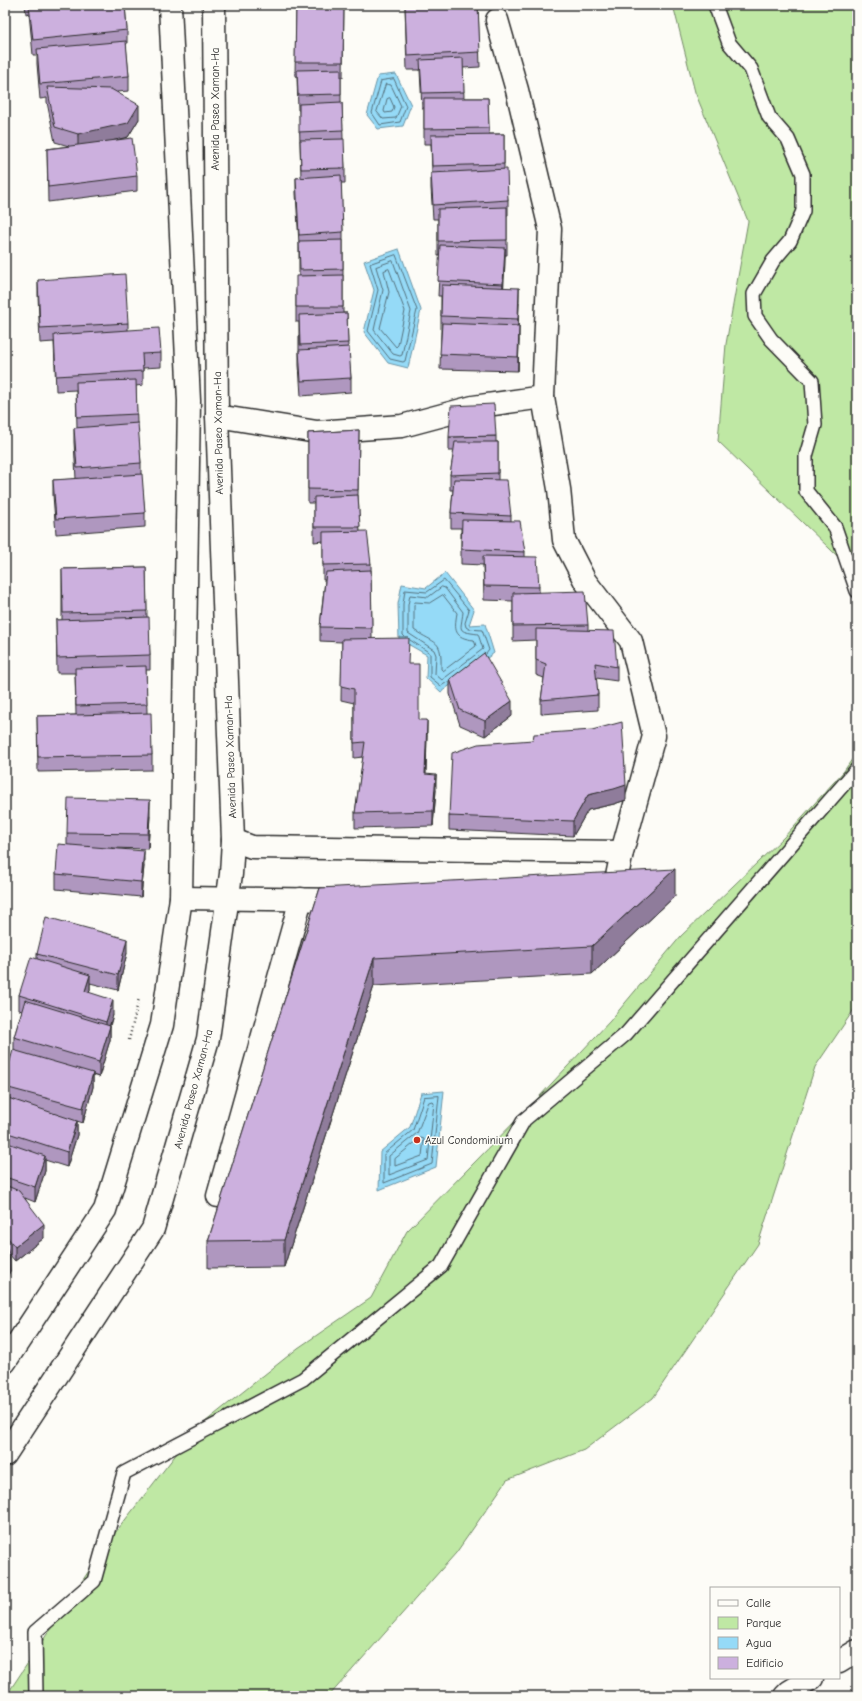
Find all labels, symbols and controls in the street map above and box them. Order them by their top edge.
street label: Avenida Paseo Xaman-Ha [209,47,222,171]
street label: Avenida Paseo Xaman-Ha [211,371,226,495]
street label: Avenida Paseo Xaman-Ha [222,695,239,819]
street label: Avenida Paseo Xaman-Ha [171,1028,216,1150]
place label: Azul Condominium [425,1134,513,1147]
marker: Azul Condominium [412,1135,422,1145]
legend [710,1587,840,1679]
text: Calle [746,1596,771,1610]
text: Parque [746,1616,781,1630]
text: Agua [746,1636,772,1650]
text: Edificio [746,1656,783,1670]

